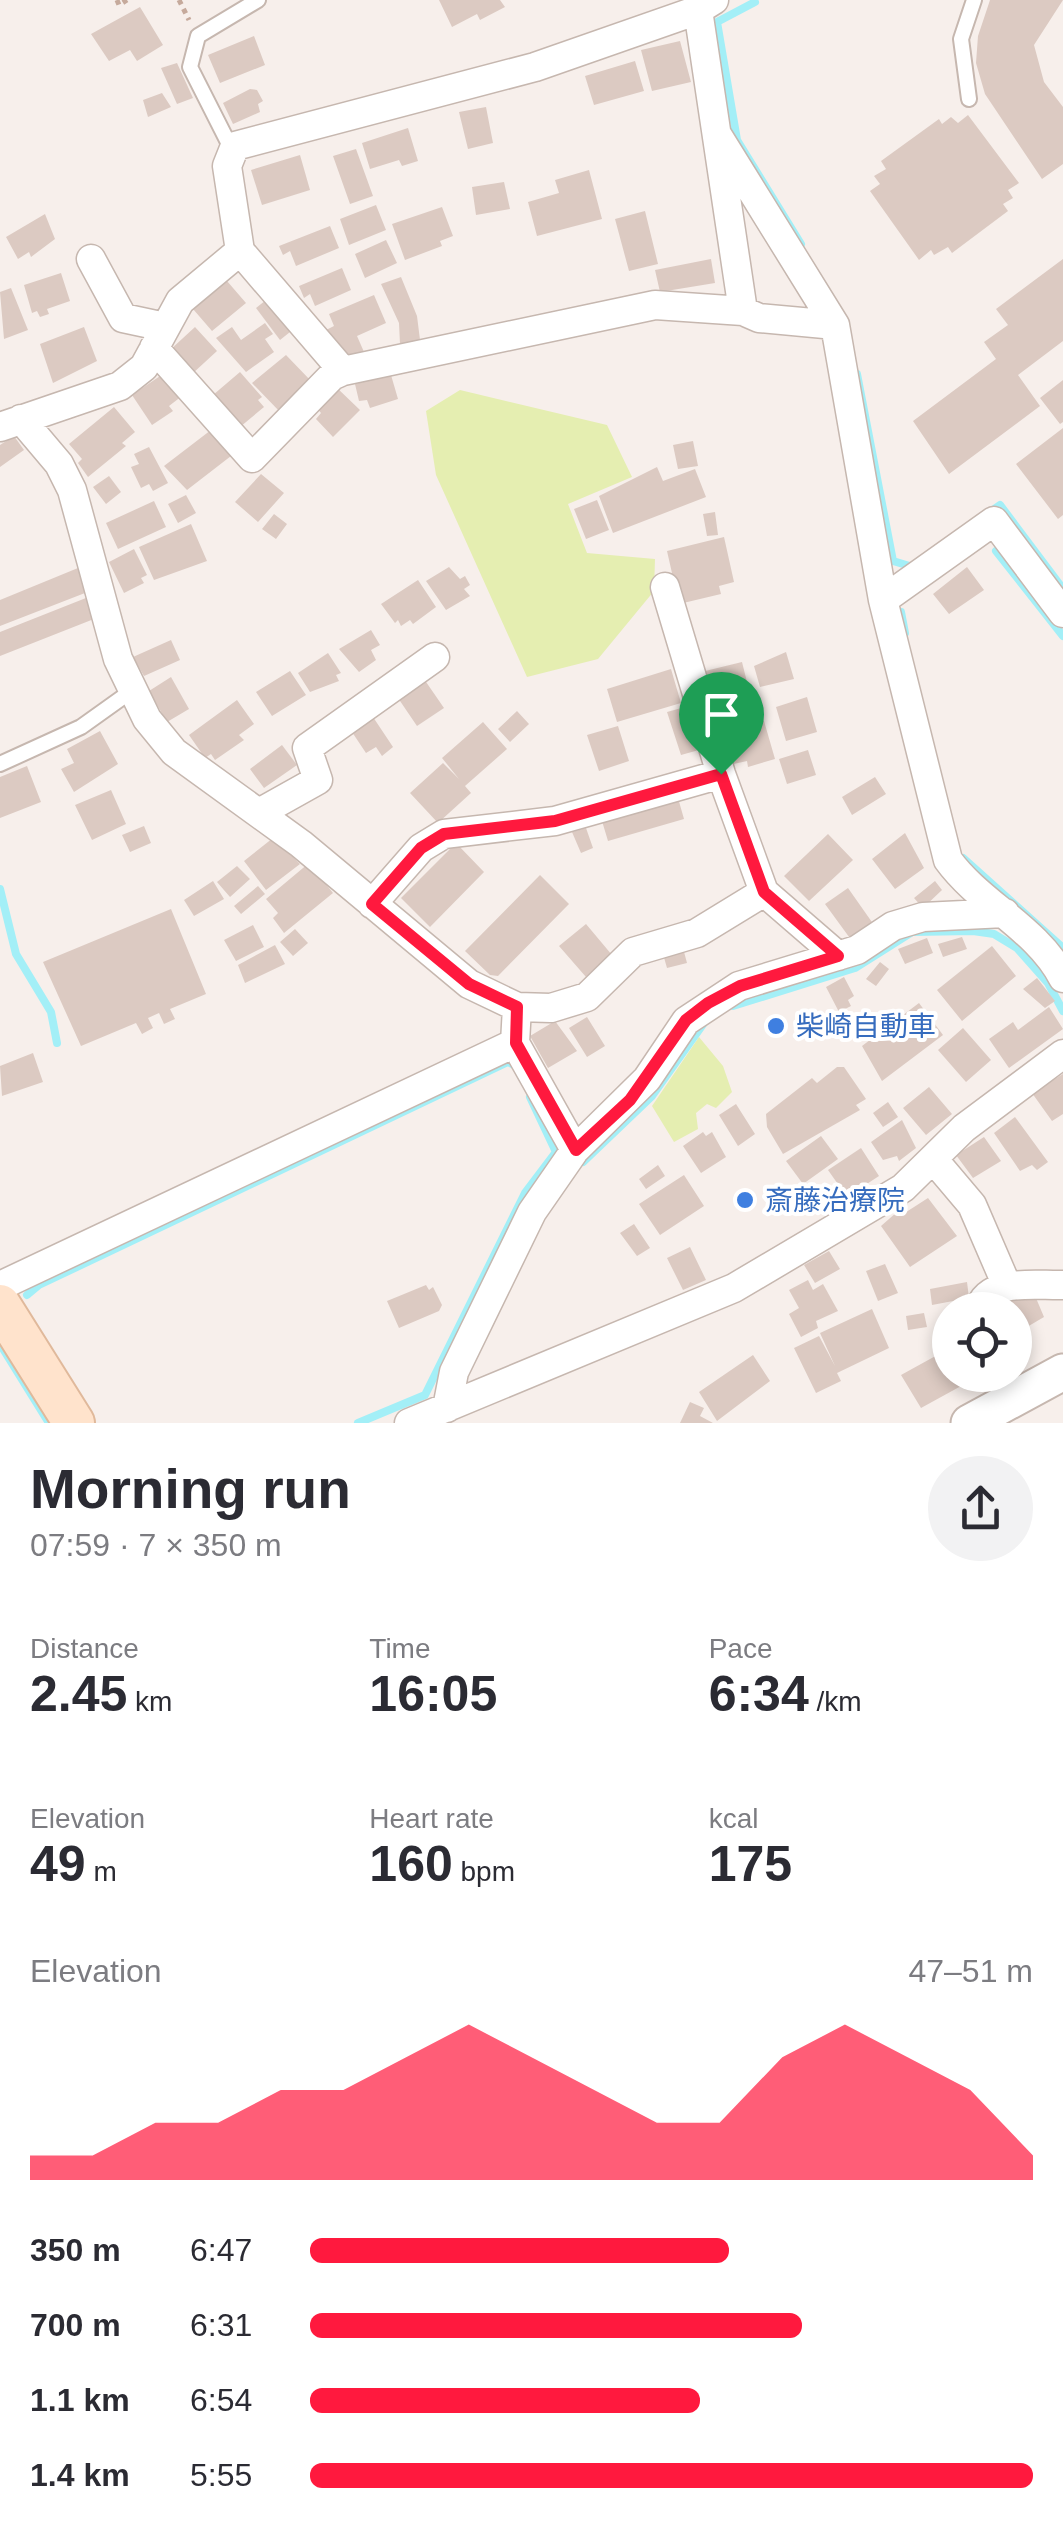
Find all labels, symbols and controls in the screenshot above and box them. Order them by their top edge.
pin [679,672,764,775]
icon: arrive [694,687,749,742]
place label: 柴崎自動車 [796,1011,936,1042]
marker: 柴崎自動車 [765,1015,787,1037]
place label: 斎藤治療院 [765,1185,905,1216]
marker: 斎藤治療院 [734,1189,756,1211]
map controls [932,1292,1032,1392]
button: locate [932,1292,1032,1392]
button: share [928,1456,1033,1561]
text: Morning run [30,1458,351,1520]
text: 07:59 · 7 × 350 m [30,1527,282,1563]
text: Distance [30,1633,139,1664]
text: Time [369,1633,431,1664]
text: Pace [709,1633,772,1664]
text: 2.45 [30,1666,127,1722]
text: 16:05 [369,1666,497,1722]
text: 6:34 [709,1666,809,1722]
text: km [127,1686,172,1717]
text: /km [809,1686,862,1717]
text: Elevation [30,1803,145,1834]
text: Heart rate [369,1803,494,1834]
text: kcal [709,1803,758,1834]
text: 49 [30,1836,86,1892]
text: 160 [369,1836,453,1892]
text: 175 [709,1836,792,1892]
text: m [86,1856,117,1887]
text: bpm [453,1856,515,1887]
text: Elevation [30,1953,162,1989]
text: 47–51 m [908,1953,1033,1989]
text: 350 m [30,2232,121,2268]
text: 6:47 [190,2232,252,2268]
text: 700 m [30,2307,121,2343]
text: 6:31 [190,2307,252,2343]
text: 1.1 km [30,2382,130,2418]
text: 6:54 [190,2382,252,2418]
text: 1.4 km [30,2457,130,2493]
text: 5:55 [190,2457,252,2493]

